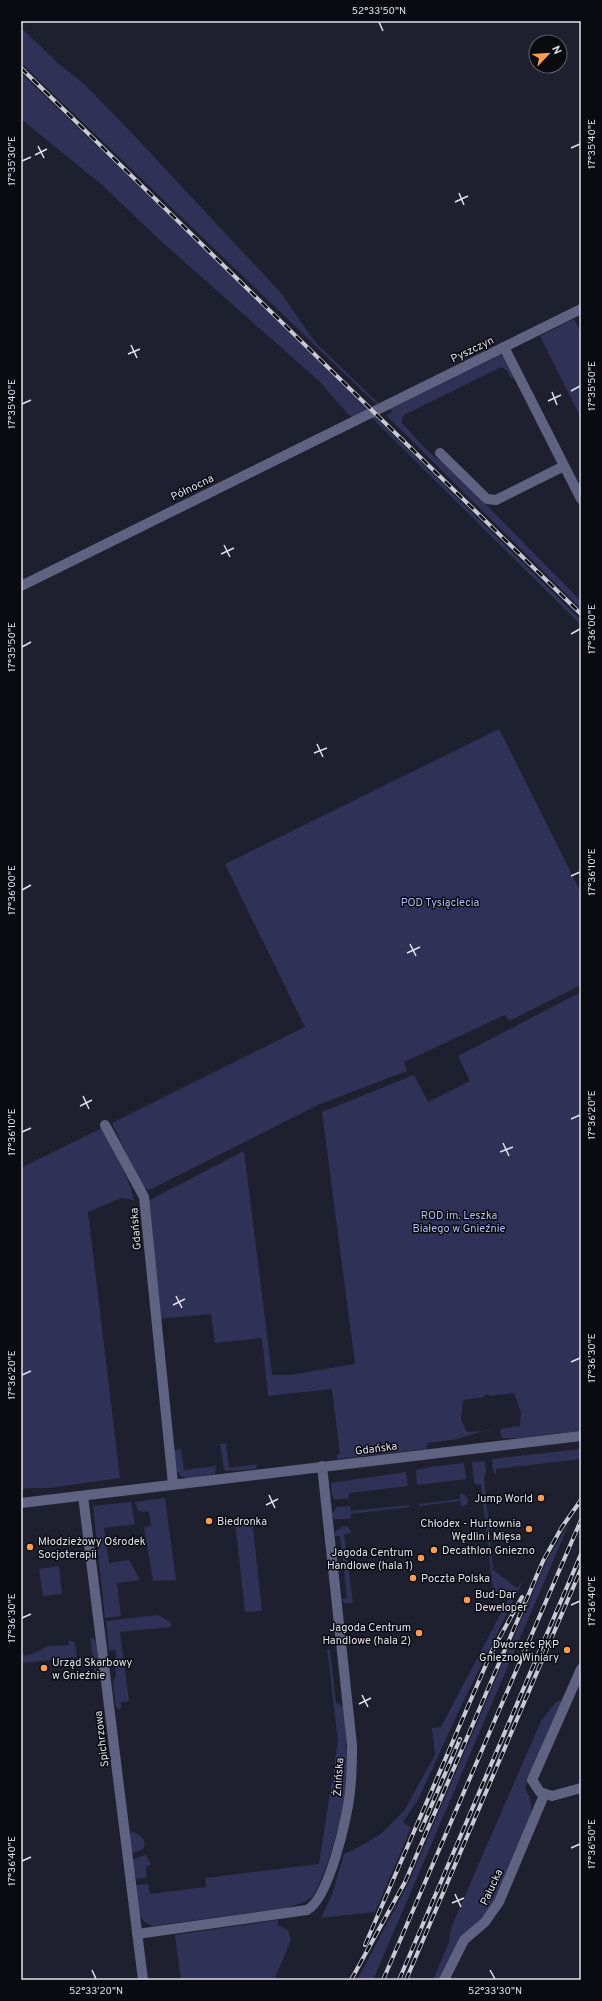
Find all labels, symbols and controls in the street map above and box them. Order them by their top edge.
text: 52°33'50"N [352,5,406,18]
north arrow [528,34,568,74]
text: N [548,44,564,57]
text: 17°35'40"E [586,119,599,169]
text: 17°35'30"E [6,136,19,186]
street label: Pyszczyn [449,333,496,366]
text: 17°35'50"E [586,361,599,411]
text: 17°35'40"E [6,379,19,429]
street label: Północna [169,471,216,504]
text: 17°36'00"E [586,604,599,654]
text: 17°35'50"E [6,622,19,672]
text: 17°36'10"E [586,848,599,896]
text: 17°36'00"E [6,865,19,915]
park label: POD Tysiąclecia [401,896,480,910]
text: 17°36'20"E [586,1090,599,1140]
text: 17°36'10"E [6,1108,19,1156]
street label: Gdańska [127,1207,145,1251]
park label: ROD im. Leszka Białego w Gnieźnie [413,1209,506,1236]
text: 17°36'30"E [586,1333,599,1383]
text: 17°36'20"E [6,1350,19,1400]
street label: Gdańska [354,1439,398,1459]
place label: Jump World [474,1492,533,1506]
marker: Jump World [536,1493,546,1503]
place label: Biedronka [217,1515,267,1529]
marker: Biedronka [204,1516,214,1526]
place label: Chłodex - Hurtownia Wędlin i Mięsa [420,1517,521,1544]
marker: Chłodex - Hurtownia Wędlin i Mięsa [524,1524,534,1534]
place label: Młodzieżowy Ośrodek Socjoterapii [38,1535,146,1562]
marker: Młodzieżowy Ośrodek Socjoterapii [25,1542,35,1552]
place label: Decathlon Gniezno [442,1544,535,1558]
marker: Decathlon Gniezno [429,1545,439,1555]
place label: Jagoda Centrum Handlowe (hala 1) [327,1546,413,1573]
marker: Jagoda Centrum Handlowe (hala 1) [416,1553,426,1563]
place label: Poczta Polska [421,1572,490,1586]
marker: Poczta Polska [408,1573,418,1583]
text: 17°36'40"E [586,1576,599,1626]
place label: Bud-Dar Deweloper [475,1588,528,1615]
text: 17°36'30"E [6,1593,19,1643]
marker: Bud-Dar Deweloper [462,1595,472,1605]
place label: Jagoda Centrum Handlowe (hala 2) [322,1621,411,1648]
marker: Jagoda Centrum Handlowe (hala 2) [414,1628,424,1638]
place label: Dworzec PKP Gniezno Winiary [479,1638,559,1665]
marker: Dworzec PKP Gniezno Winiary [562,1645,572,1655]
place label: Urząd Skarbowy w Gnieźnie [52,1656,133,1683]
marker: Urząd Skarbowy w Gnieźnie [39,1663,49,1673]
street label: Spichrzowa [92,1710,112,1768]
street label: Żnińska [330,1757,347,1797]
text: 17°36'50"E [586,1819,599,1869]
text: 17°36'40"E [6,1836,19,1886]
street label: Pałucka [477,1867,506,1908]
text: 52°33'20"N [69,1985,123,1998]
text: 52°33'30"N [468,1985,522,1998]

